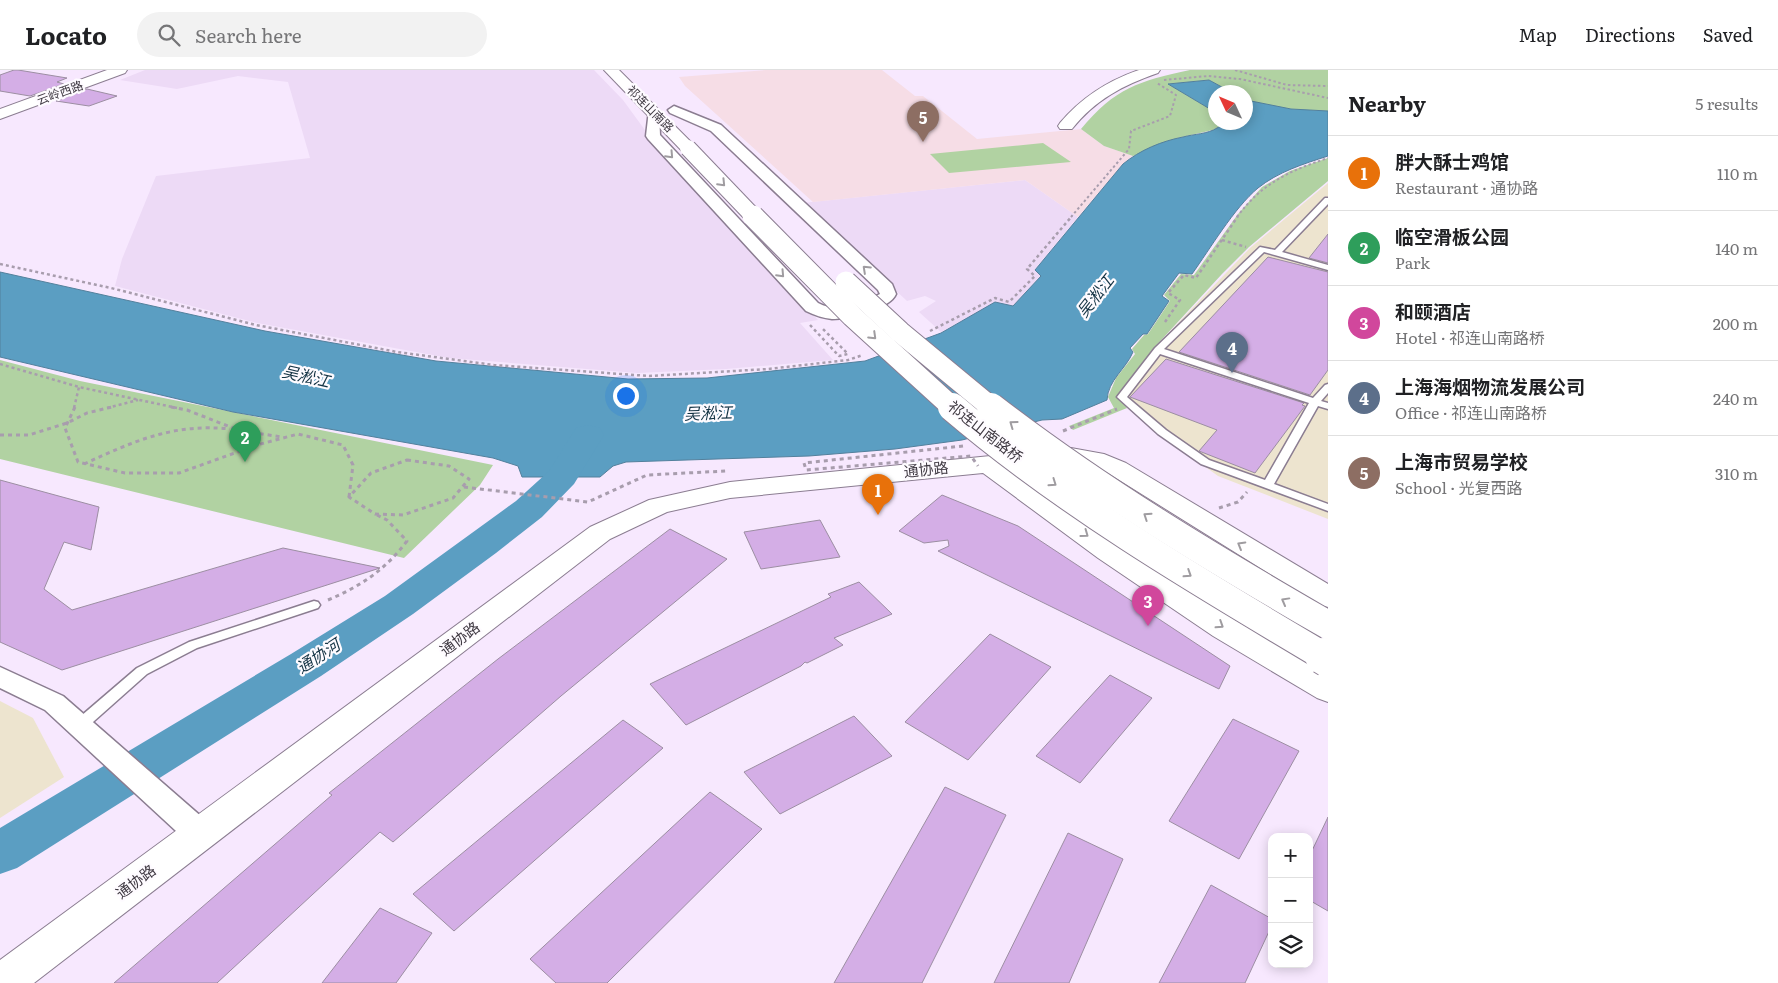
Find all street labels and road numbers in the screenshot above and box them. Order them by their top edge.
street label: 云岭西路 [34,75,85,109]
street label: 祁连山南路 [623,81,678,136]
street label: 祁连山南路桥 [943,394,1028,468]
street label: 通协路 [902,455,949,482]
street label: 通协路 [434,615,484,661]
street label: 通协路 [110,858,160,904]

